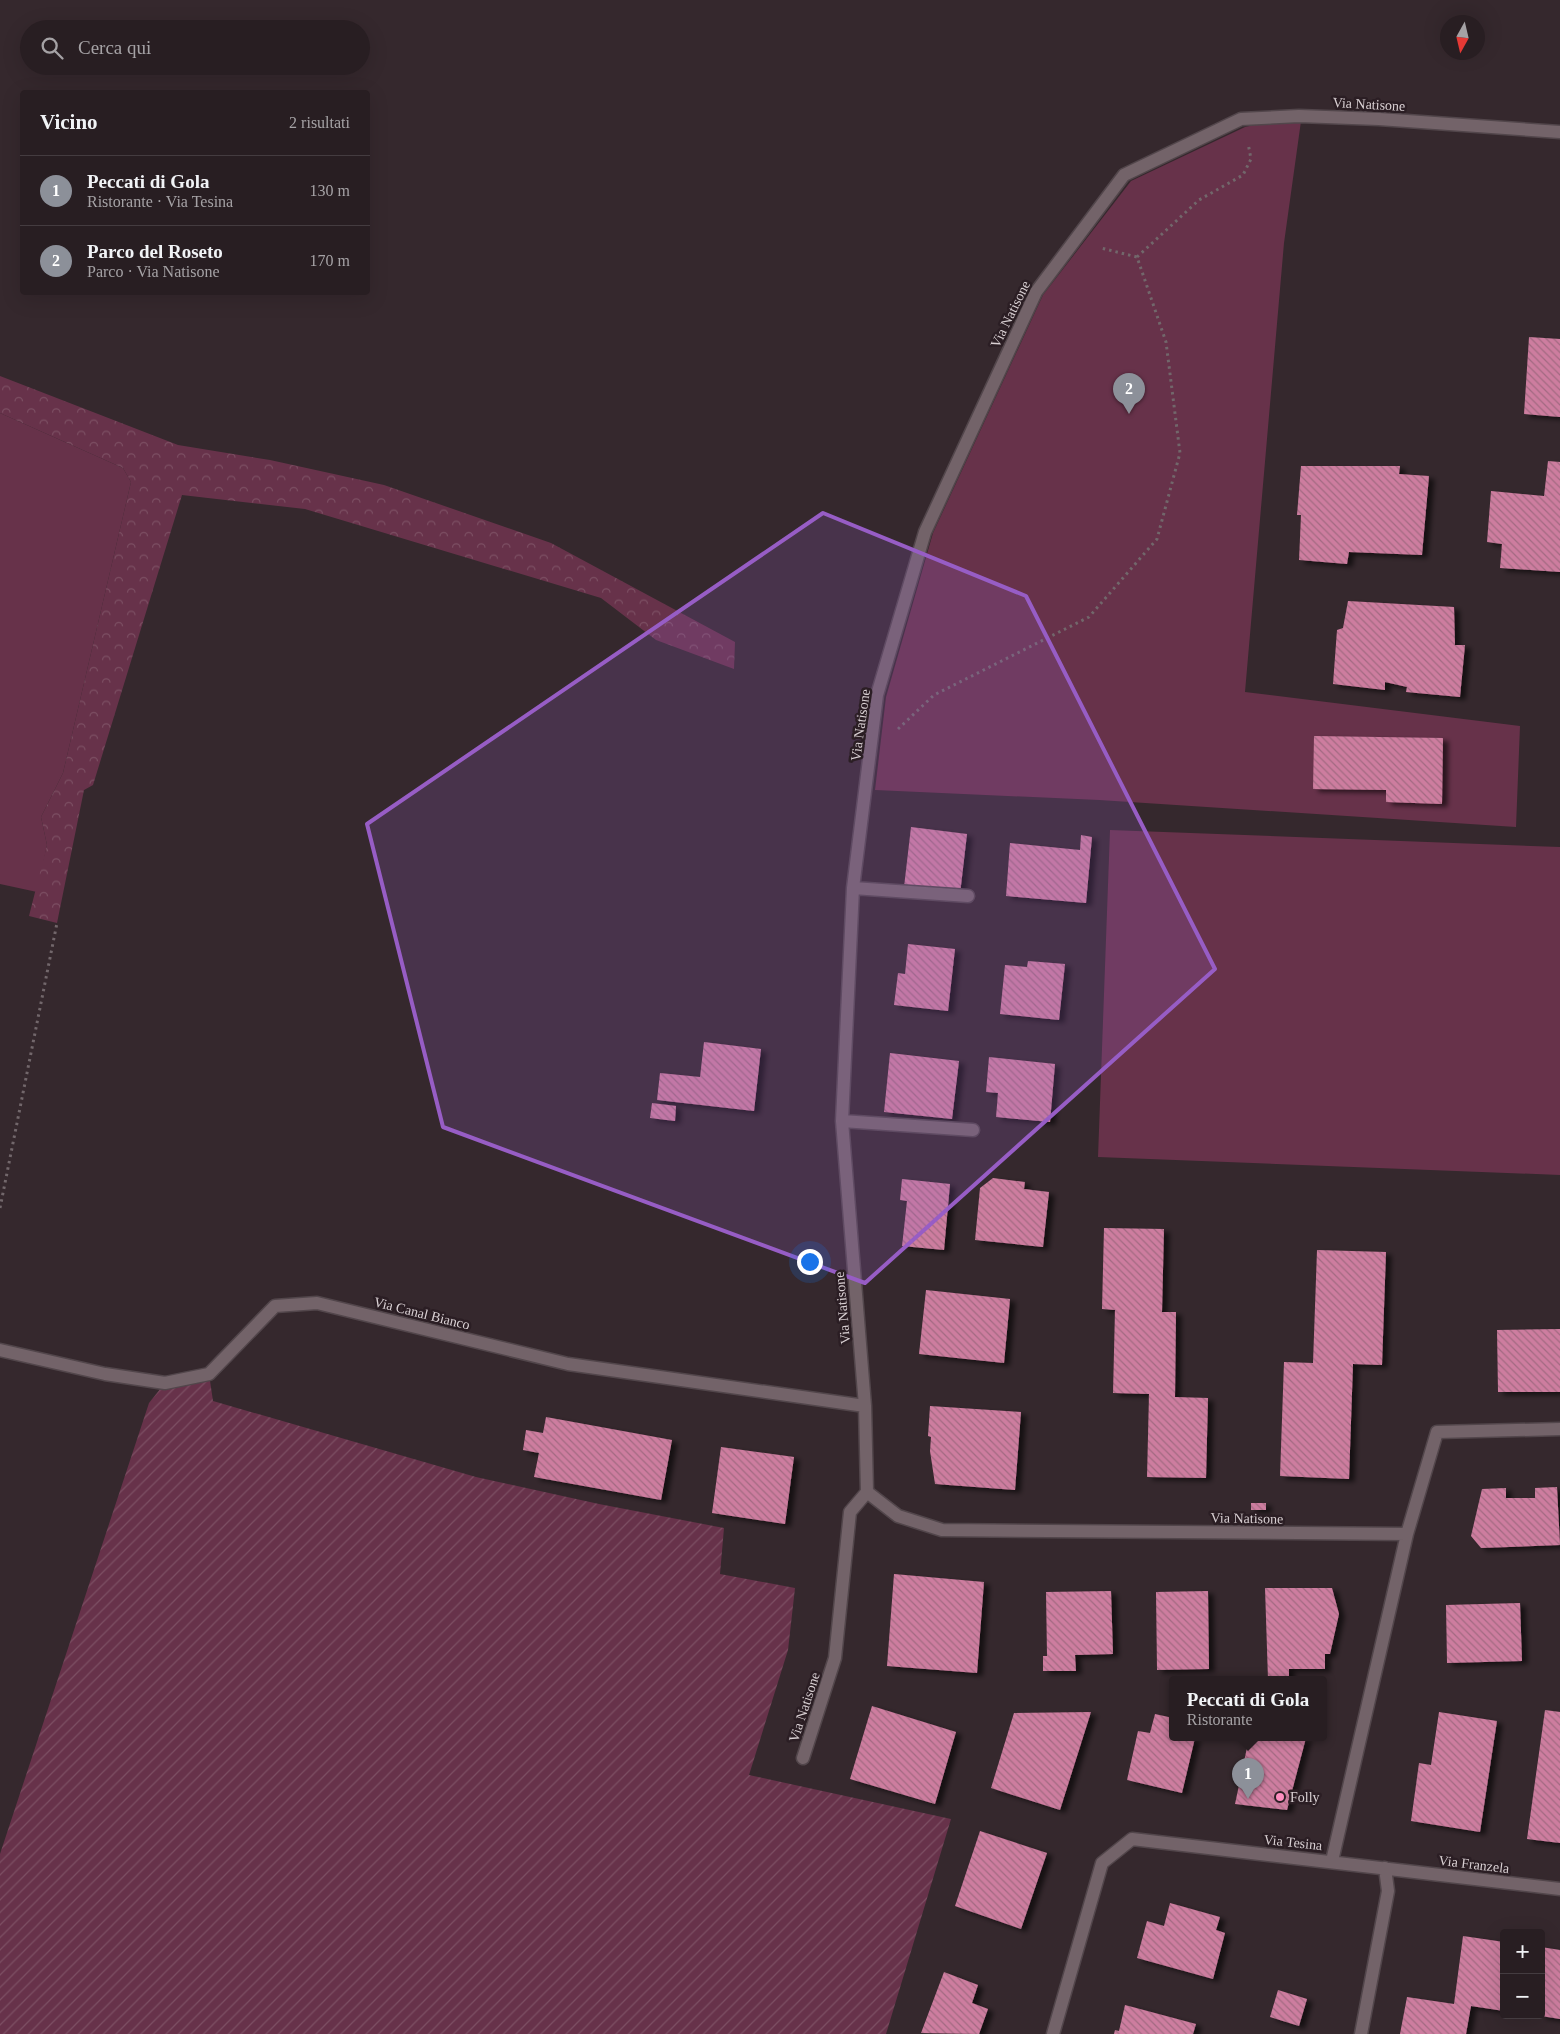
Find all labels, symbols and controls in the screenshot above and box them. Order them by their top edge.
north arrow [1440,15,1485,60]
search box [20,20,370,75]
icon: search [38,34,66,62]
text: Cerca qui [78,37,151,58]
street label: Via Natisone [1332,95,1406,114]
text: Vicino [40,110,98,134]
text: 2 risultati [289,114,350,131]
text: Peccati di Gola [87,171,209,192]
text: 1 [52,182,60,199]
text: 130 m [310,182,350,199]
text: Ristorante · Via Tesina [87,193,233,210]
text: Parco del Roseto [87,241,223,262]
text: 2 [52,252,60,269]
text: 170 m [310,252,350,269]
text: Parco · Via Natisone [87,263,219,280]
street label: Via Natisone [988,278,1033,350]
pin: 2 [1113,373,1145,414]
street label: Via Natisone [848,688,873,762]
your location [797,1249,823,1275]
street label: Via Natisone [832,1271,853,1345]
street label: Via Canal Bianco [372,1294,472,1333]
street label: Via Natisone [1211,1510,1283,1527]
street label: Via Natisone [786,1670,823,1744]
popup [1169,1676,1327,1741]
text: Peccati di Gola [1187,1689,1309,1710]
text: Ristorante [1187,1711,1253,1728]
pin: 1 [1232,1758,1264,1799]
place label: Folly [1290,1790,1320,1805]
marker: Folly [1274,1791,1286,1803]
street label: Via Tesina [1263,1832,1324,1853]
street label: Via Franzela [1438,1853,1511,1876]
map controls [1500,1929,1545,2019]
button: + [1500,1929,1545,1974]
button: − [1500,1974,1545,2019]

